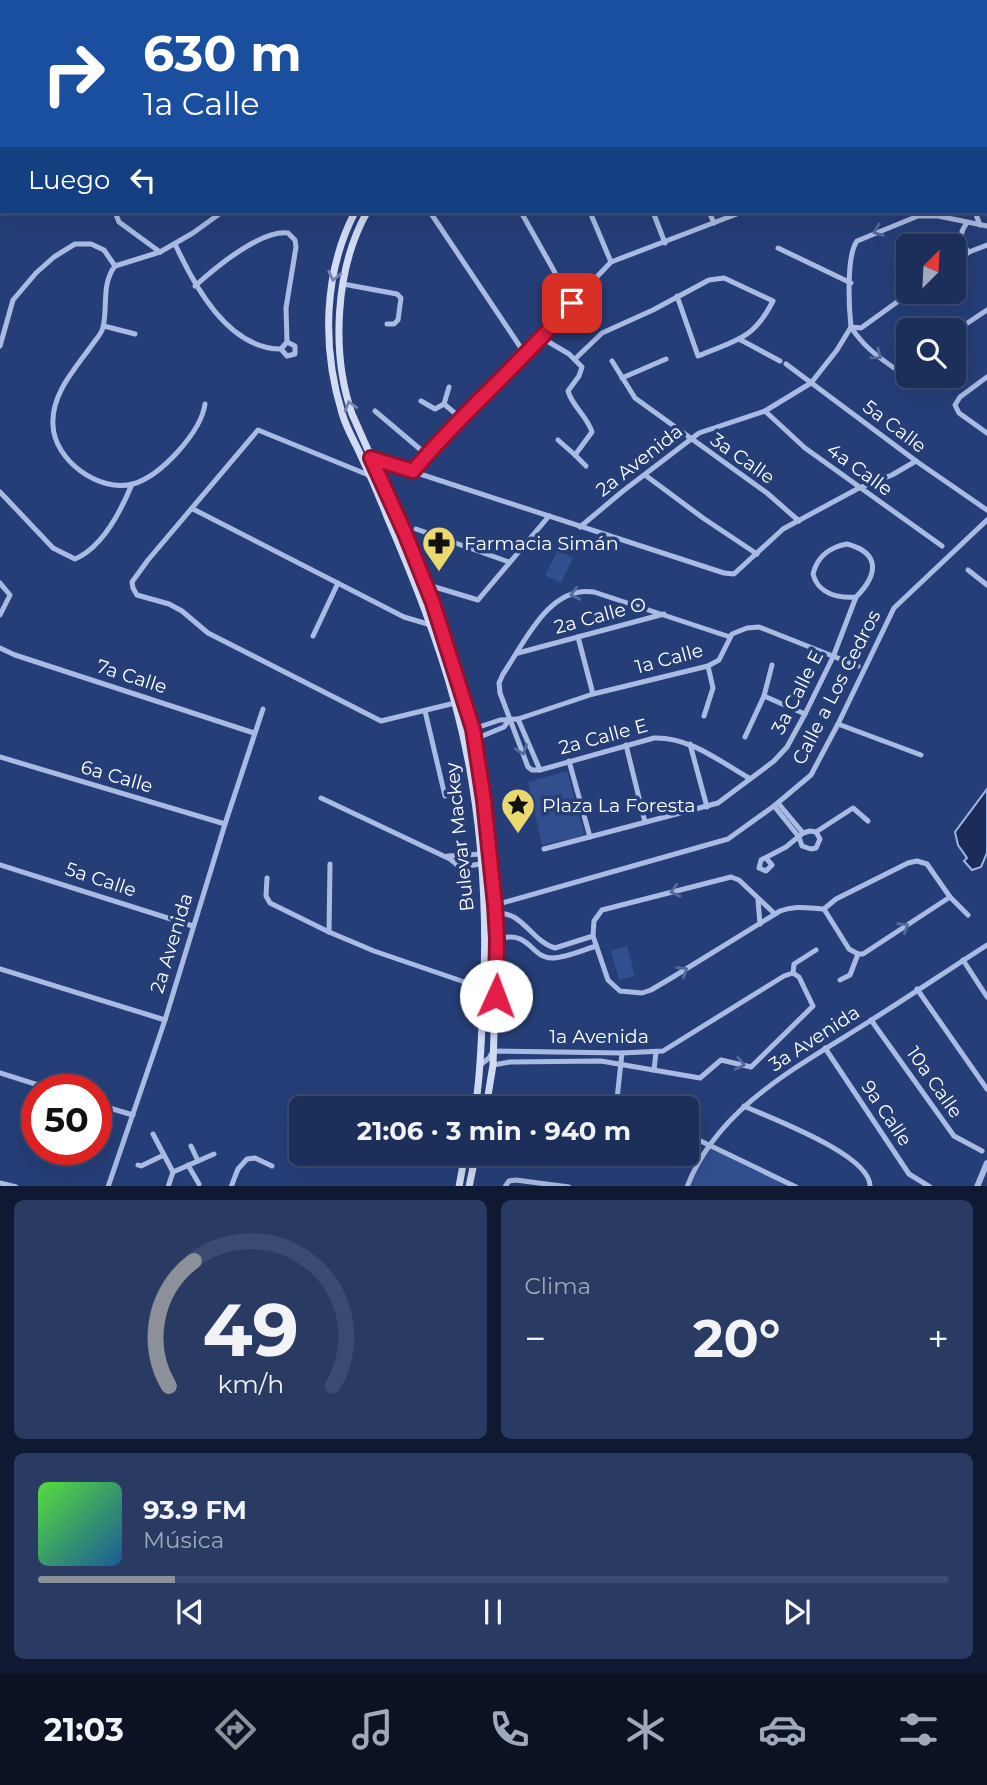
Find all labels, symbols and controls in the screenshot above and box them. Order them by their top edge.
text: 630 m [143,24,302,83]
icon: right [28,28,119,119]
text: 1a Calle [143,84,260,123]
icon: left [124,161,162,199]
text: Luego [28,164,110,196]
one-way arrow [872,223,884,237]
north arrow [896,234,966,304]
map controls [896,234,966,388]
one-way arrow [327,270,342,282]
pin [542,273,602,333]
icon: arrive [553,284,591,322]
button: search [896,318,966,388]
one-way arrow [869,347,881,359]
street label: 5a Calle [859,395,931,458]
one-way arrow [344,400,358,412]
street label: 2a Avenida [591,419,687,501]
street label: 3a Calle [706,428,779,489]
street label: 4a Calle [822,438,897,501]
pharmacy icon: Farmacia Simán [420,524,458,573]
place label: Farmacia Simán [464,532,619,555]
one-way arrow [569,586,581,600]
street label: 2a Calle O [552,592,649,639]
street label: Calle a Los Cedros [787,606,885,768]
street label: 1a Calle [633,638,706,679]
street label: 3a Calle E [767,647,828,738]
street label: 7a Calle [94,654,170,699]
street label: 2a Calle E [556,714,650,759]
one-way arrow [513,743,527,755]
street label: 6a Calle [78,755,156,798]
street label: Bulevar Mackey [440,761,479,913]
place icon: Plaza La Foresta [499,786,537,835]
place label: Plaza La Foresta [542,794,696,817]
street label: 5a Calle [62,857,139,902]
one-way arrow [669,883,681,897]
street label: 2a Avenida [145,890,198,996]
one-way arrow [897,922,910,935]
position arrow [459,959,533,1033]
one-way arrow [675,967,688,980]
street label: 3a Avenida [765,1001,864,1076]
street label: 1a Avenida [549,1025,649,1048]
street label: 10a Calle [902,1042,967,1122]
one-way arrow [734,1056,746,1071]
speed limit sign: 50 [21,1074,112,1165]
street label: 9a Calle [856,1076,917,1150]
text: 21:06 · 3 min · 940 m [357,1115,631,1147]
text: Clima [525,1272,591,1300]
text: 49 [202,1286,298,1374]
text: 20° [693,1307,781,1370]
text: − [525,1315,546,1362]
text: + [927,1315,949,1362]
text: km/h [217,1368,284,1398]
text: 93.9 FM [143,1494,247,1526]
text: Música [143,1526,224,1554]
icon: previous [171,1593,209,1631]
icon: pause [474,1593,512,1631]
icon: next [778,1593,816,1631]
icon: directions [211,1705,260,1754]
icon: music [348,1705,397,1754]
icon: phone [485,1705,534,1754]
icon: climate [621,1705,670,1754]
icon: car [758,1705,807,1754]
icon: filters [894,1705,943,1754]
text: 21:03 [44,1710,124,1749]

